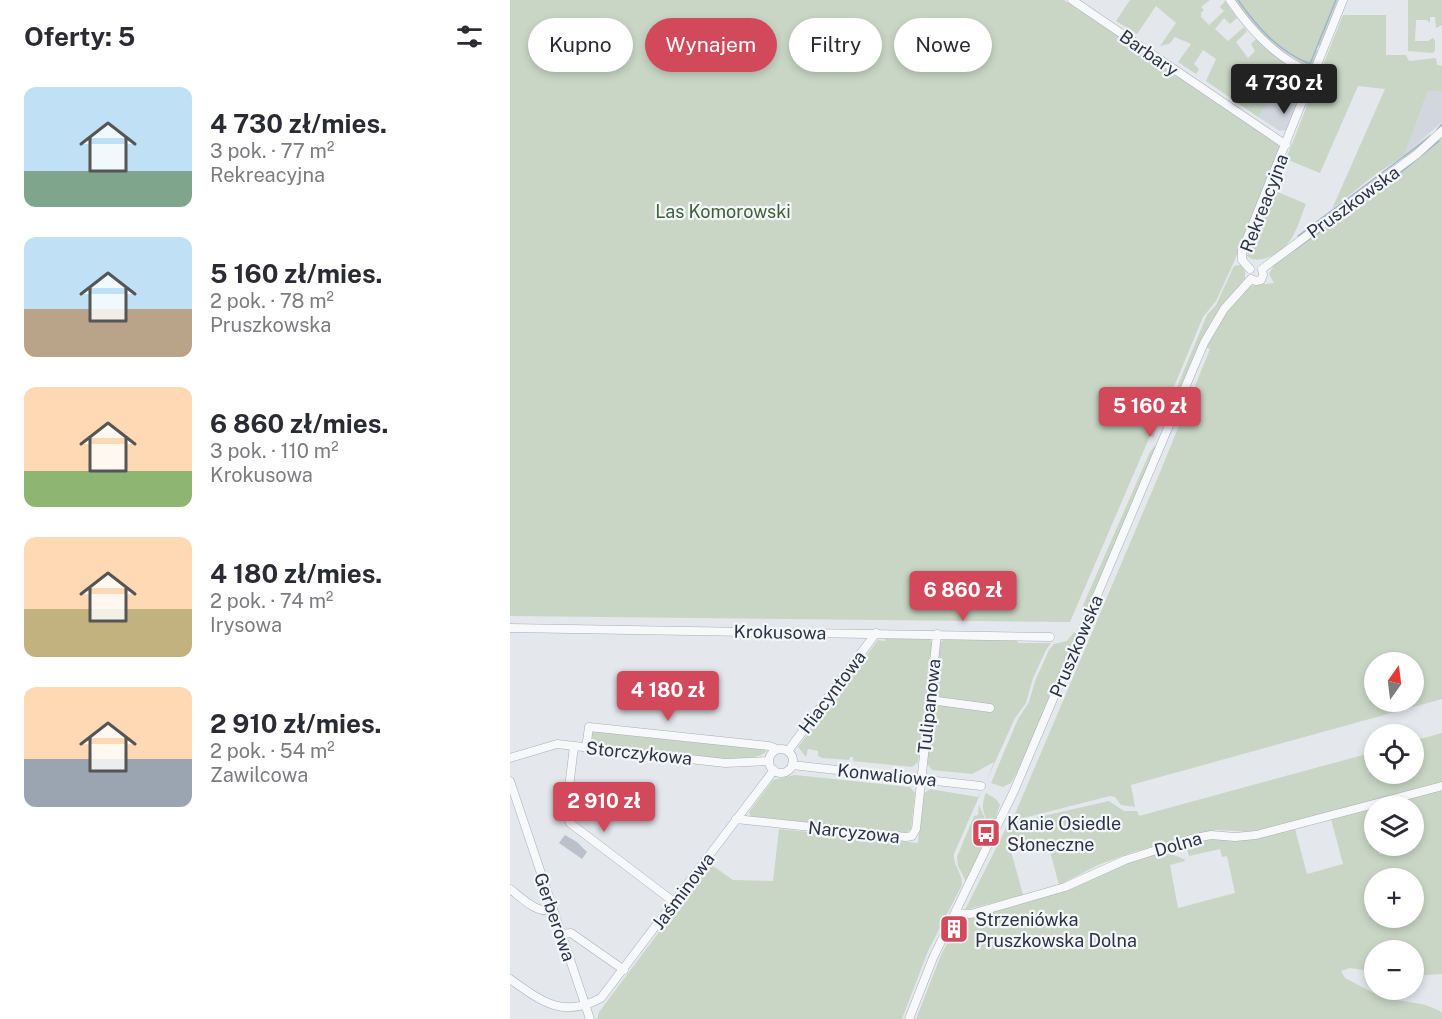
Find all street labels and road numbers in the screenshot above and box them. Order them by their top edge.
street label: Barbary [1116,25,1183,81]
street label: Rekreacyjna [1236,151,1292,255]
street label: Pruszkowska [1303,161,1403,243]
street label: Pruszkowska [1045,592,1107,700]
street label: Krokusowa [734,621,826,643]
street label: Hiacyntowa [794,647,870,737]
street label: Tulipanowa [914,658,944,754]
street label: Storczykowa [585,737,693,769]
street label: Konwaliowa [836,759,938,791]
street label: Narcyzowa [807,817,901,847]
street label: Dolna [1152,827,1204,861]
street label: Jaśminowa [647,849,719,933]
street label: Gerberowa [530,870,580,964]

